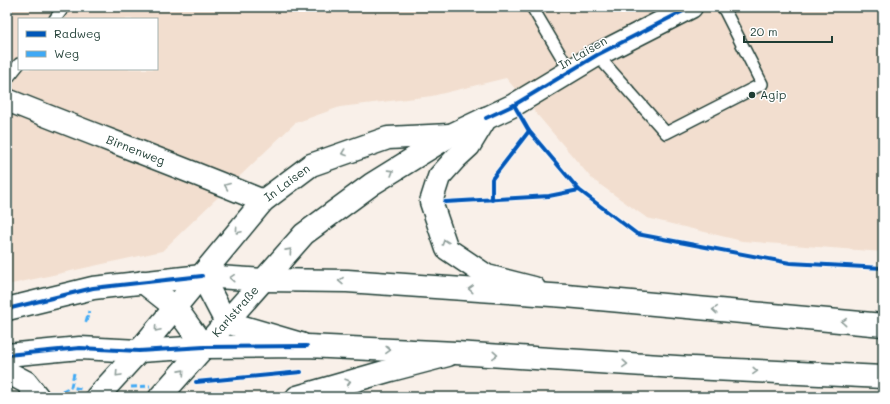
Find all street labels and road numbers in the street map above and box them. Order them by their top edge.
street label: In Laisen [555,32,610,72]
street label: Birnenweg [104,131,168,168]
street label: In Laisen [260,160,313,205]
street label: Karlstraße [208,282,262,340]

